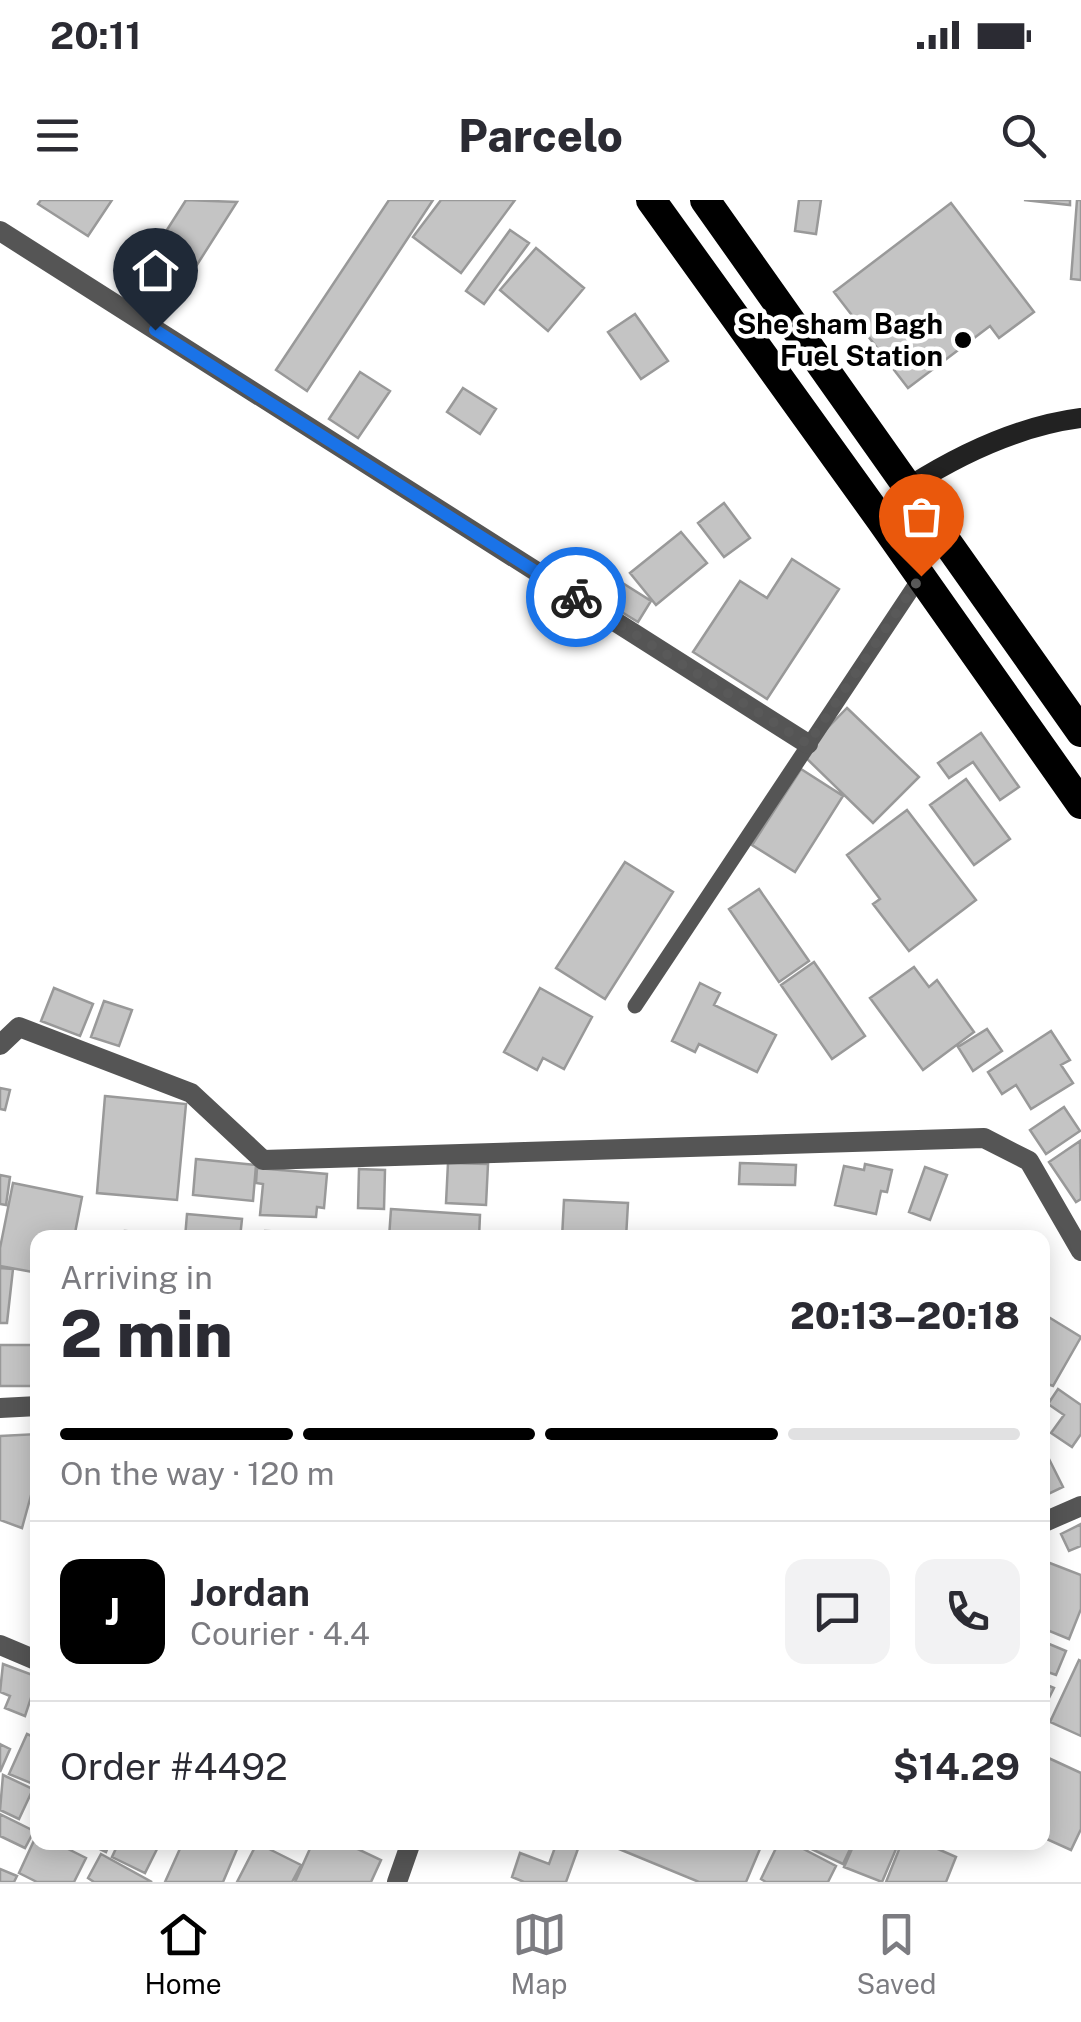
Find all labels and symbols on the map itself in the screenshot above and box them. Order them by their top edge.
pin [113,228,198,331]
place label: She sham Bagh Fuel Station [737,307,943,372]
marker: She sham Bagh Fuel Station [952,329,974,351]
pin [879,474,964,577]
courier [526,547,626,647]

